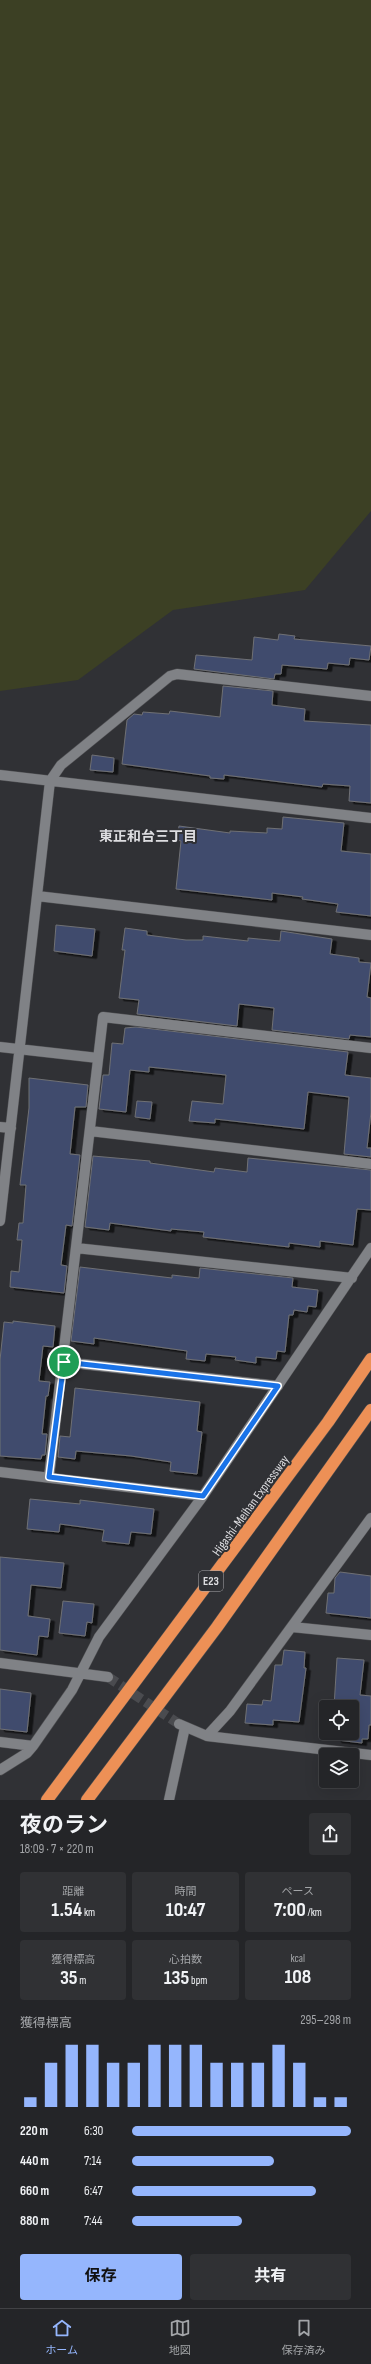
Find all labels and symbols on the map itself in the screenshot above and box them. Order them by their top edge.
district label: 東正和台三丁目 [99,828,197,845]
pin [47,1345,81,1379]
street label: Higashi-Meihan Expressway [209,1452,293,1559]
road number: E23 [199,1571,223,1591]

